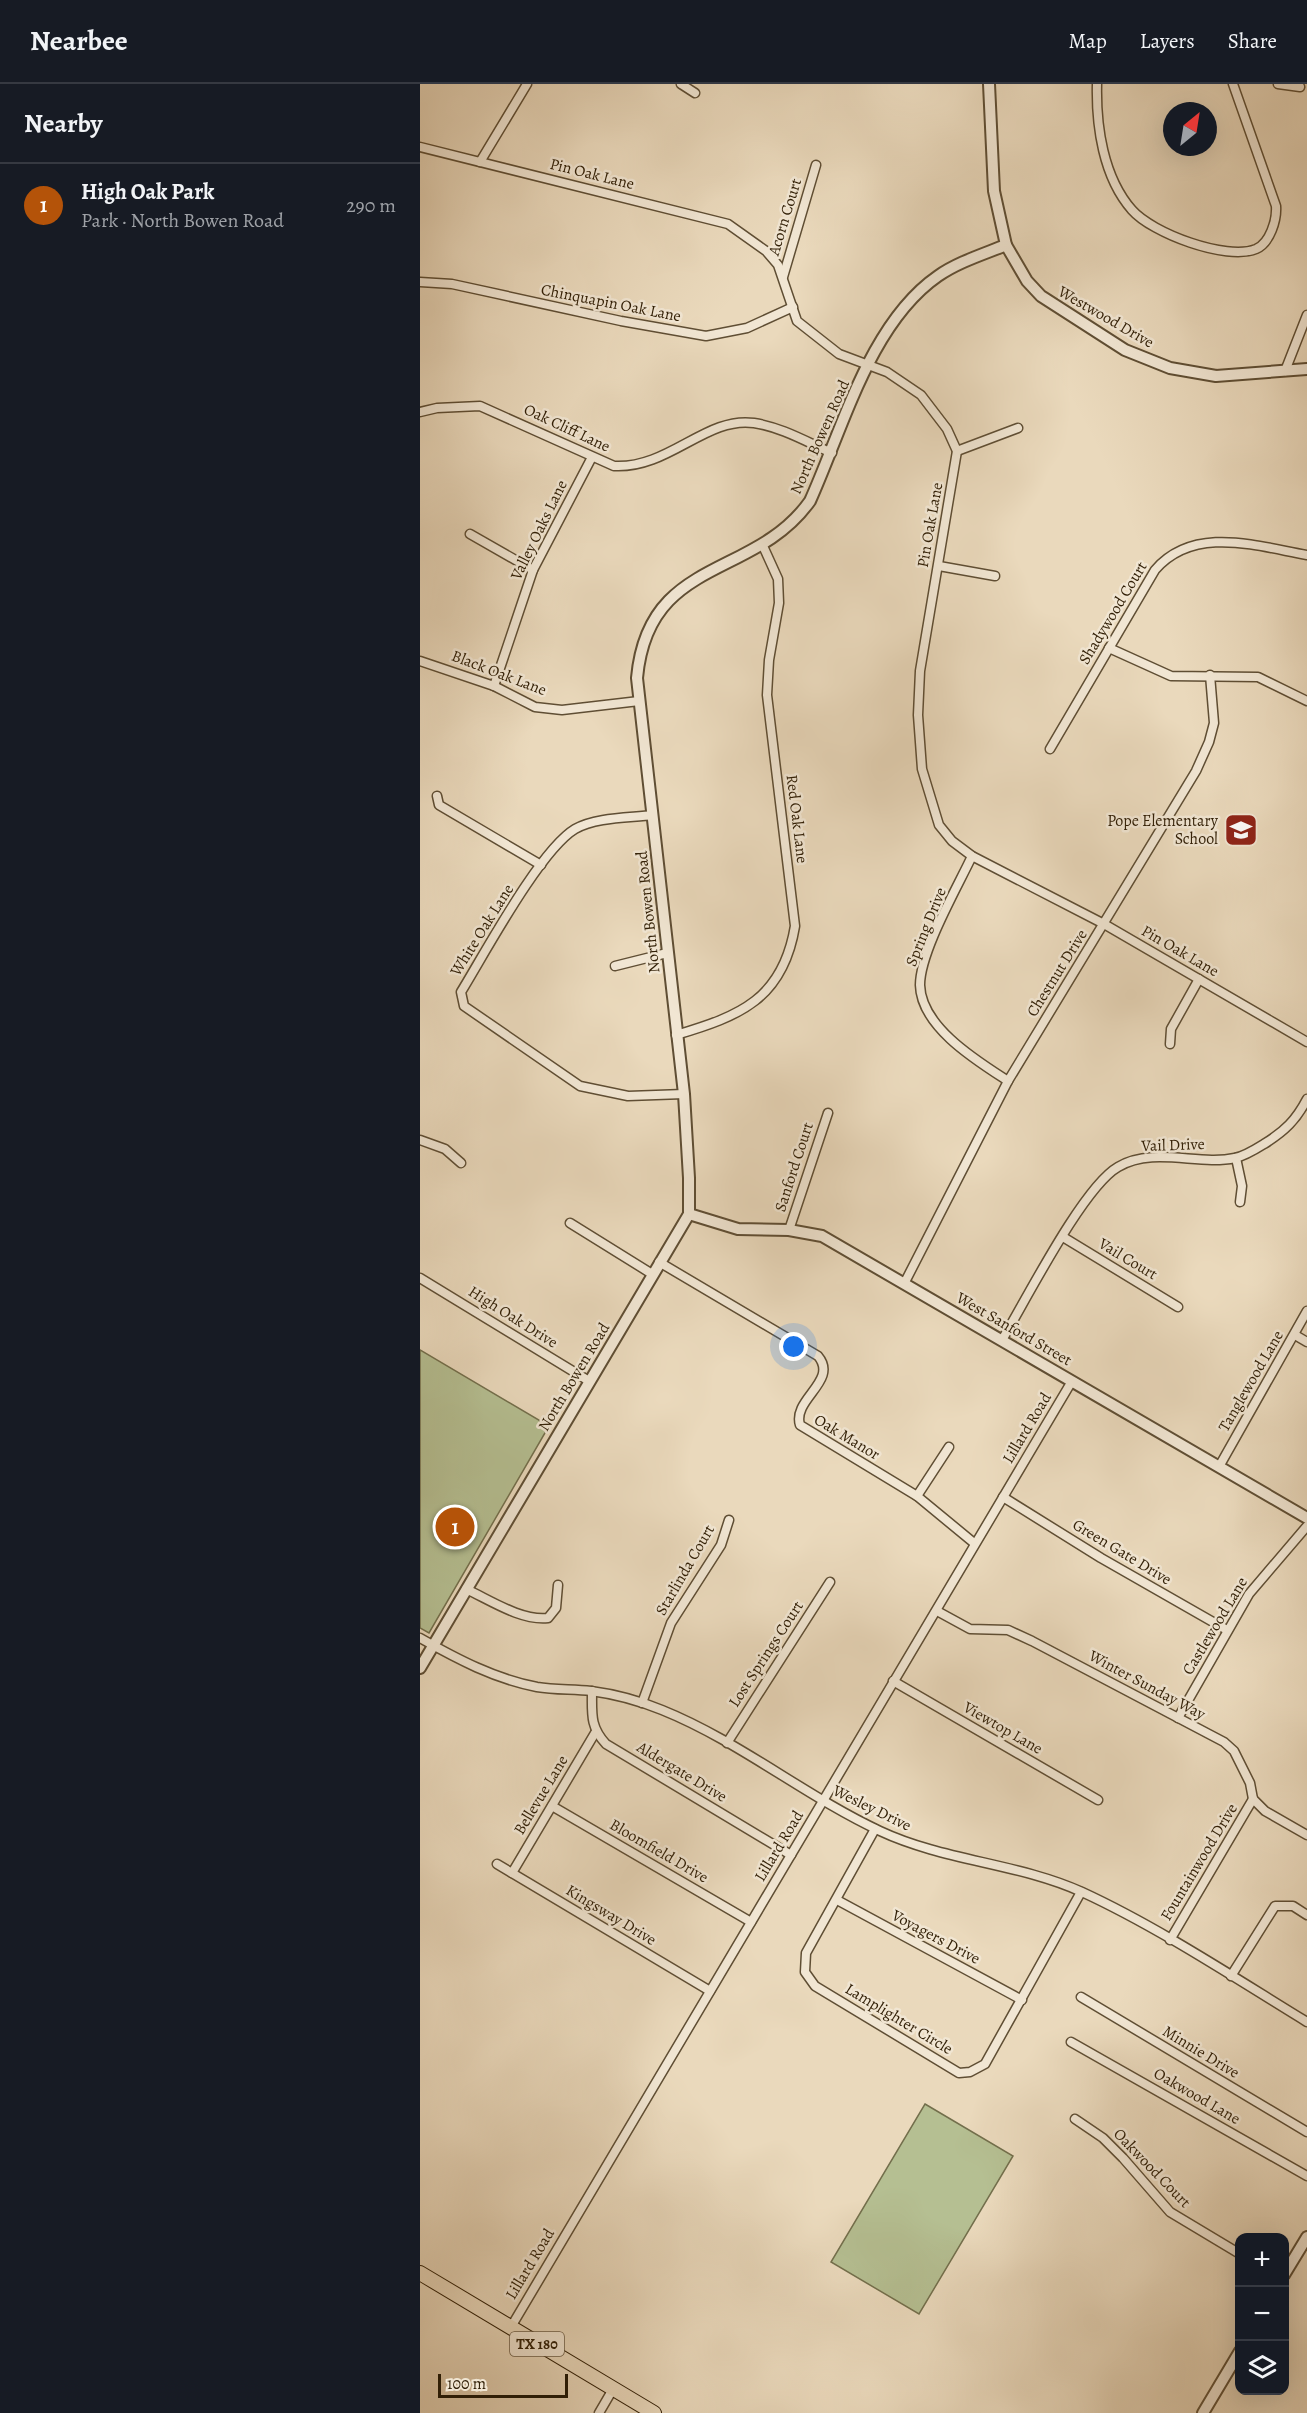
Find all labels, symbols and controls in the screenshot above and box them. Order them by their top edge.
text: Nearbee [30,22,128,60]
text: Map [1068,27,1107,55]
text: Layers [1140,27,1195,55]
text: Share [1228,27,1277,55]
north arrow [1163,102,1217,156]
text: Nearby [24,106,103,141]
street label: Pin Oak Lane [547,153,637,195]
street label: Acorn Court [763,176,807,259]
text: High Oak Park [81,177,214,207]
text: 1 [40,192,47,219]
text: 290 m [346,192,396,219]
text: Park · North Bowen Road [81,207,284,234]
street label: Chinquapin Oak Lane [539,279,683,327]
street label: Westwood Drive [1053,280,1158,353]
street label: North Bowen Road [785,376,855,498]
street label: Oak Cliff Lane [520,398,614,458]
street label: Valley Oaks Lane [505,476,573,585]
street label: Pin Oak Lane [912,481,948,569]
street label: Shadywood Court [1074,557,1152,669]
street label: Black Oak Lane [448,645,550,701]
street label: Red Oak Lane [781,773,813,865]
place label: Pope Elementary School [1107,810,1219,850]
school or university icon: Pope Elementary School [1223,812,1259,848]
street label: North Bowen Road [631,849,665,974]
street label: White Oak Lane [444,880,519,981]
street label: Spring Drive [900,884,952,970]
street label: Pin Oak Lane [1137,920,1223,982]
street label: Chestnut Drive [1021,925,1093,1021]
street label: Sanford Court [769,1119,819,1215]
street label: Vail Drive [1140,1133,1205,1157]
street label: Vail Court [1094,1232,1162,1285]
street label: High Oak Drive [464,1281,562,1353]
street label: West Sanford Street [951,1286,1076,1371]
street label: North Bowen Road [533,1318,615,1435]
street label: Tanglewood Lane [1213,1326,1289,1436]
your location [779,1332,808,1361]
street label: Lillard Road [997,1388,1057,1467]
street label: Oak Manor [810,1409,884,1465]
pin: 1 [435,1504,474,1550]
street label: Green Gate Drive [1068,1514,1176,1590]
street label: Starlinda Court [650,1521,720,1619]
street label: Castlewood Lane [1177,1573,1253,1679]
street label: Lost Springs Court [723,1597,809,1711]
street label: Winter Sunday Way [1084,1644,1210,1725]
street label: Viewtop Lane [958,1696,1047,1760]
street label: Aldergate Drive [632,1736,731,1808]
street label: Bellevue Lane [509,1751,573,1839]
street label: Wesley Drive [828,1779,915,1836]
street label: Fountainwood Drive [1155,1799,1243,1925]
street label: Lillard Road [749,1806,809,1885]
street label: Bloomfield Drive [605,1814,713,1888]
street label: Kingsway Drive [562,1879,660,1951]
street label: Voyagers Drive [887,1904,984,1970]
street label: Lamplighter Circle [841,1978,957,2060]
street label: Minnie Drive [1158,2020,1244,2084]
street label: Oakwood Lane [1150,2062,1244,2130]
street label: Oakwood Court [1108,2123,1196,2213]
street label: Lillard Road [500,2224,560,2303]
map controls [1235,2233,1289,2395]
button: + [1235,2233,1289,2287]
button: − [1235,2287,1289,2341]
road number: TX 180 [510,2332,564,2356]
button: layers [1235,2341,1289,2395]
scale bar [438,2371,568,2398]
text: 100 m [447,2373,486,2395]

